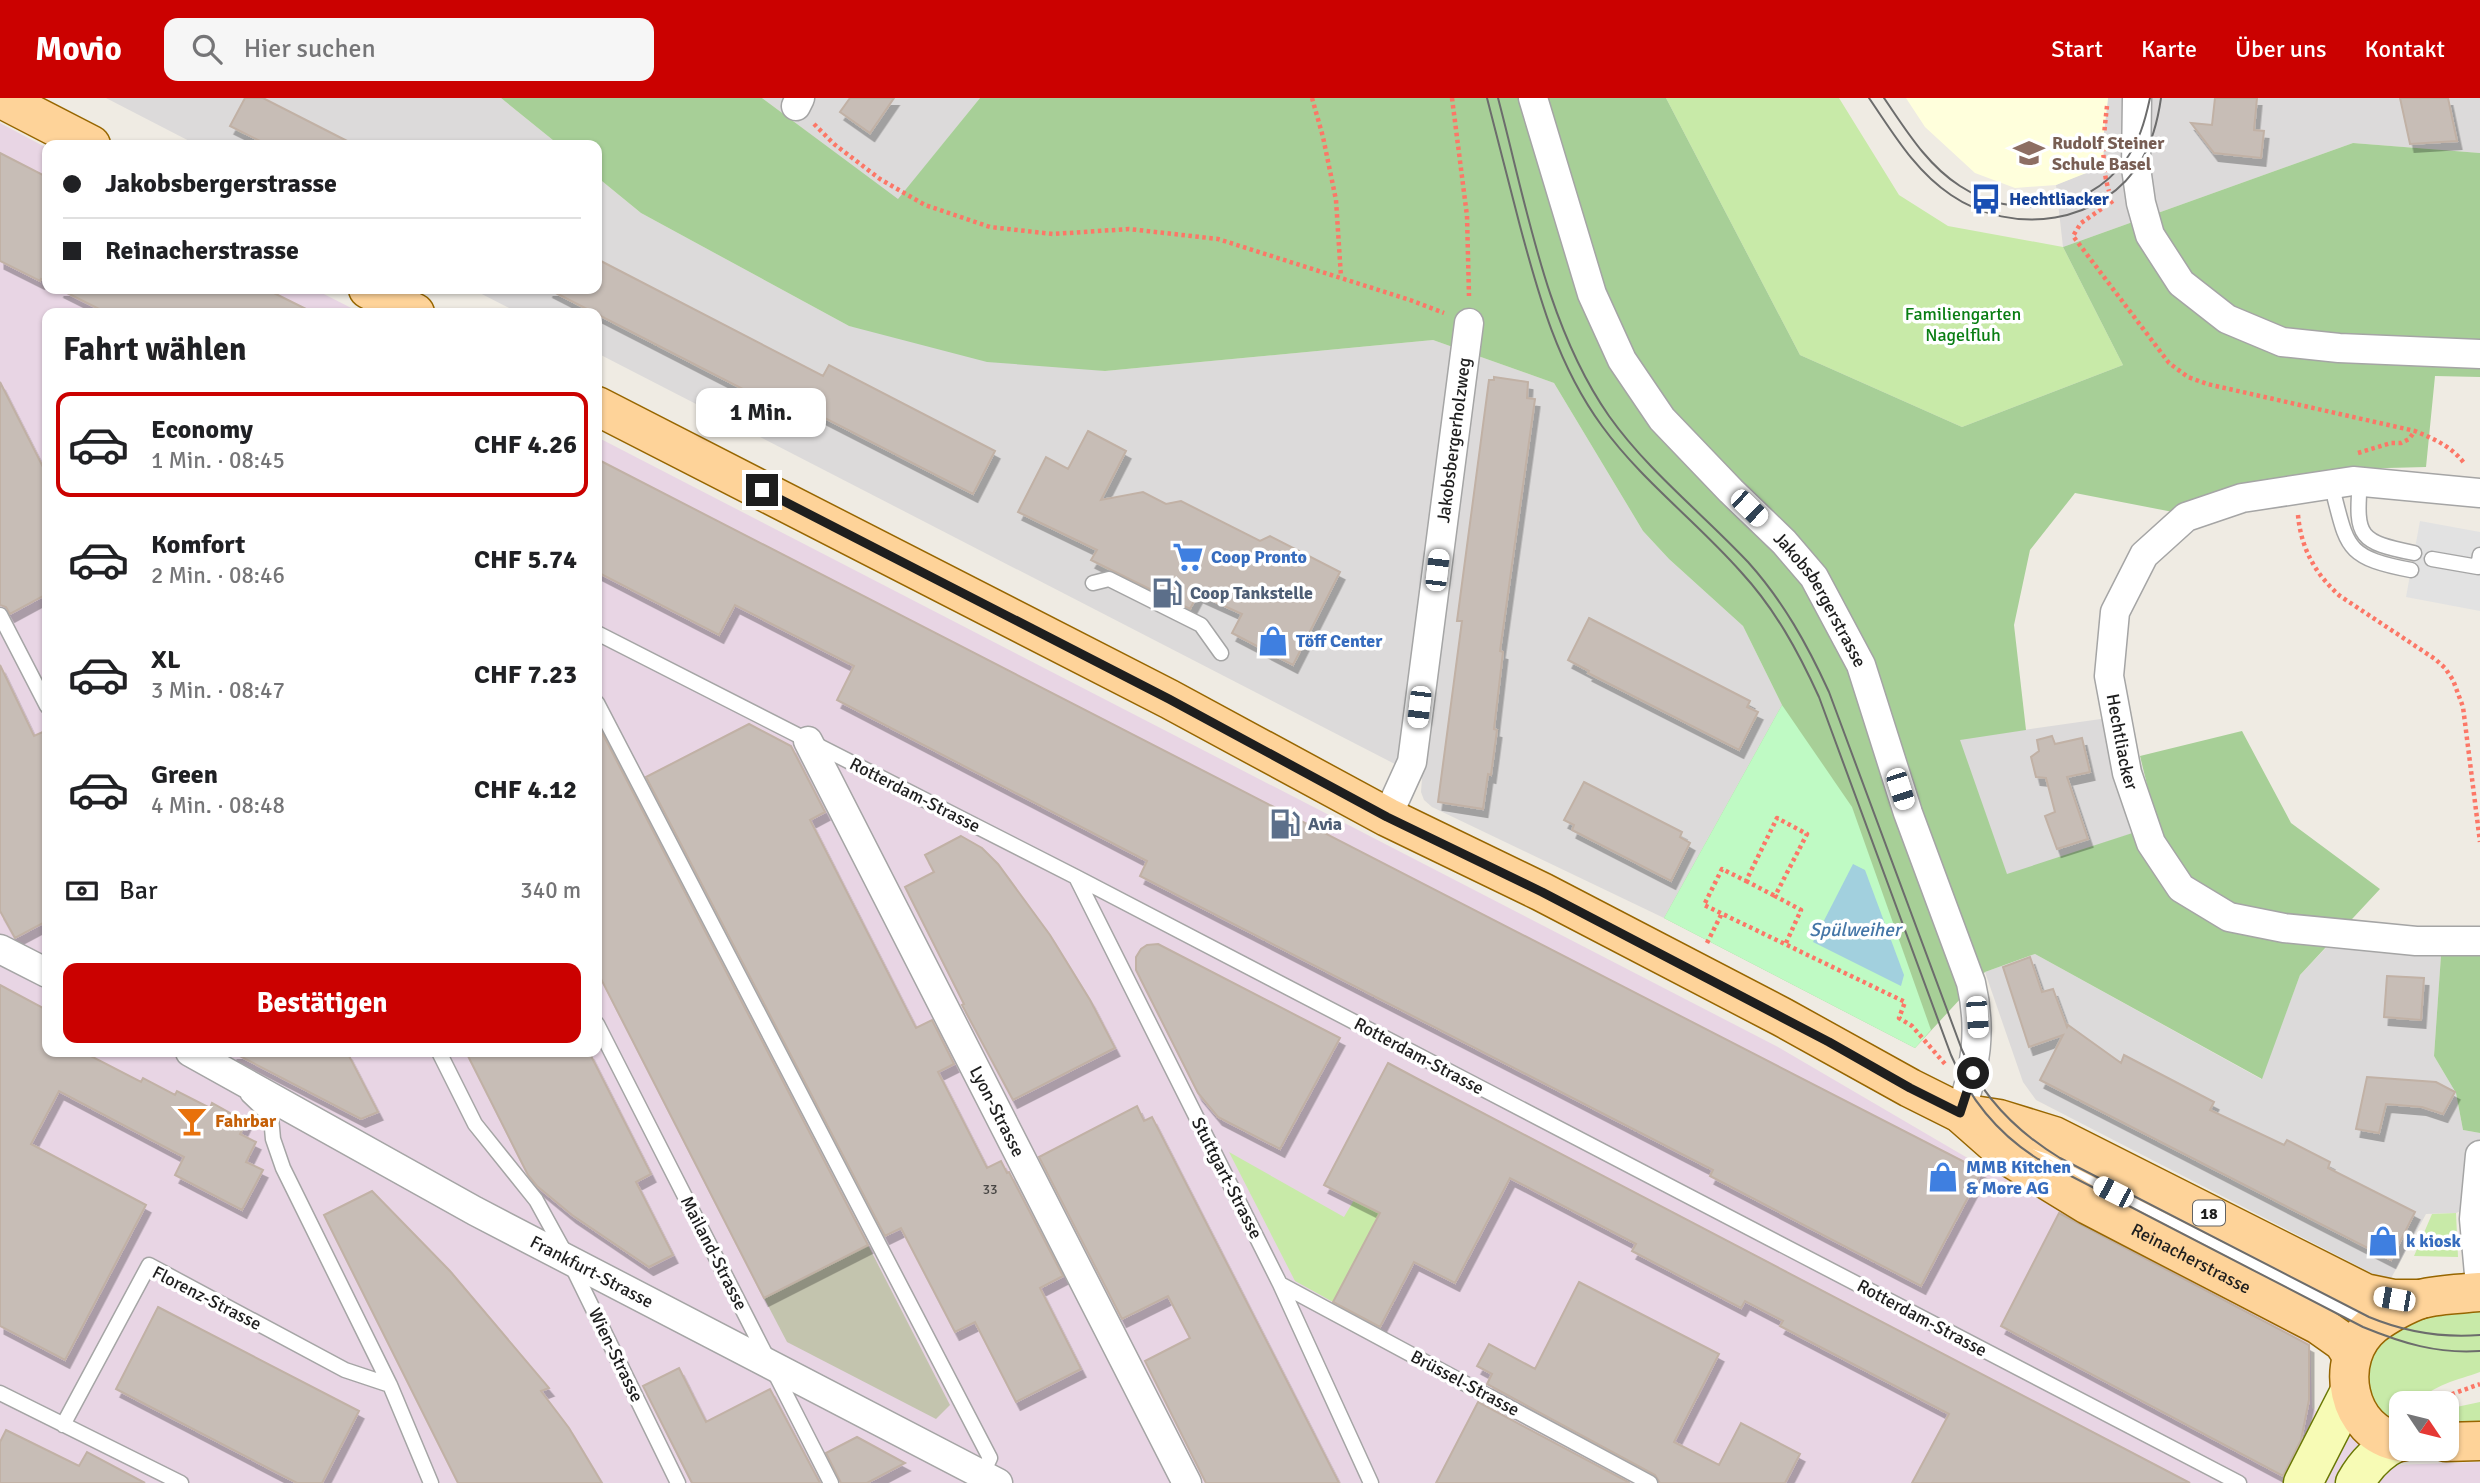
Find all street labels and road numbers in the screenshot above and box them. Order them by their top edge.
street label: Jakobsbergerholzweg [1432,356,1475,524]
street label: Jakobsbergerstrasse [1769,527,1871,671]
street label: Hechtliacker [2102,692,2143,793]
street label: Rotterdam-Strasse [846,753,984,837]
street label: Rotterdam-Strasse [1350,1013,1488,1099]
street label: Lyon-Strasse [965,1062,1030,1161]
street label: Stuttgart-Strasse [1187,1114,1267,1242]
street label: Mailand-Strasse [676,1192,752,1314]
road number: 18 [2193,1200,2225,1226]
street label: Reinacherstrasse [2127,1218,2255,1299]
street label: Frankfurt-Strasse [527,1231,657,1313]
street label: Florenz-Strasse [149,1261,265,1335]
street label: Rotterdam-Strasse [1853,1275,1991,1361]
street label: Wien-Strasse [584,1304,648,1406]
street label: Brüssel-Strasse [1407,1345,1523,1421]

